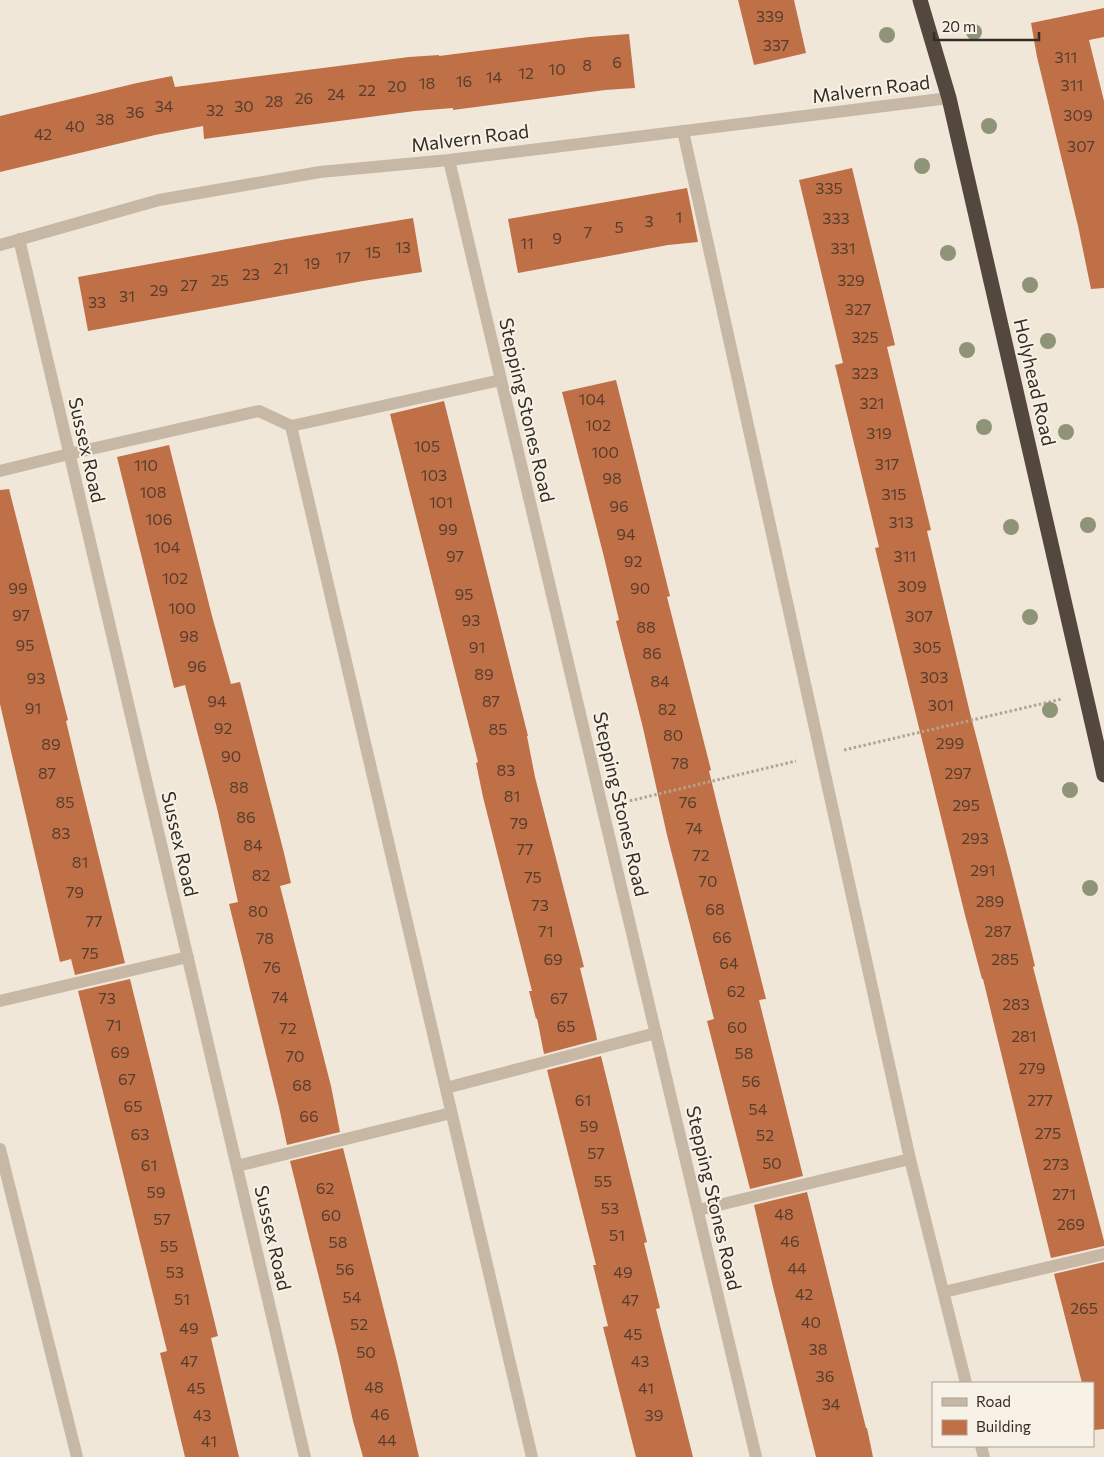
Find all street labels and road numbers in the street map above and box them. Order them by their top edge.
street label: Malvern Road [811,70,931,107]
street label: Malvern Road [410,119,530,156]
street label: Stepping Stones Road [495,316,560,504]
street label: Holyhead Road [1010,316,1061,448]
street label: Sussex Road [64,395,111,505]
street label: Stepping Stones Road [589,710,654,898]
street label: Sussex Road [157,789,204,899]
street label: Stepping Stones Road [682,1104,747,1292]
street label: Sussex Road [250,1183,297,1293]

